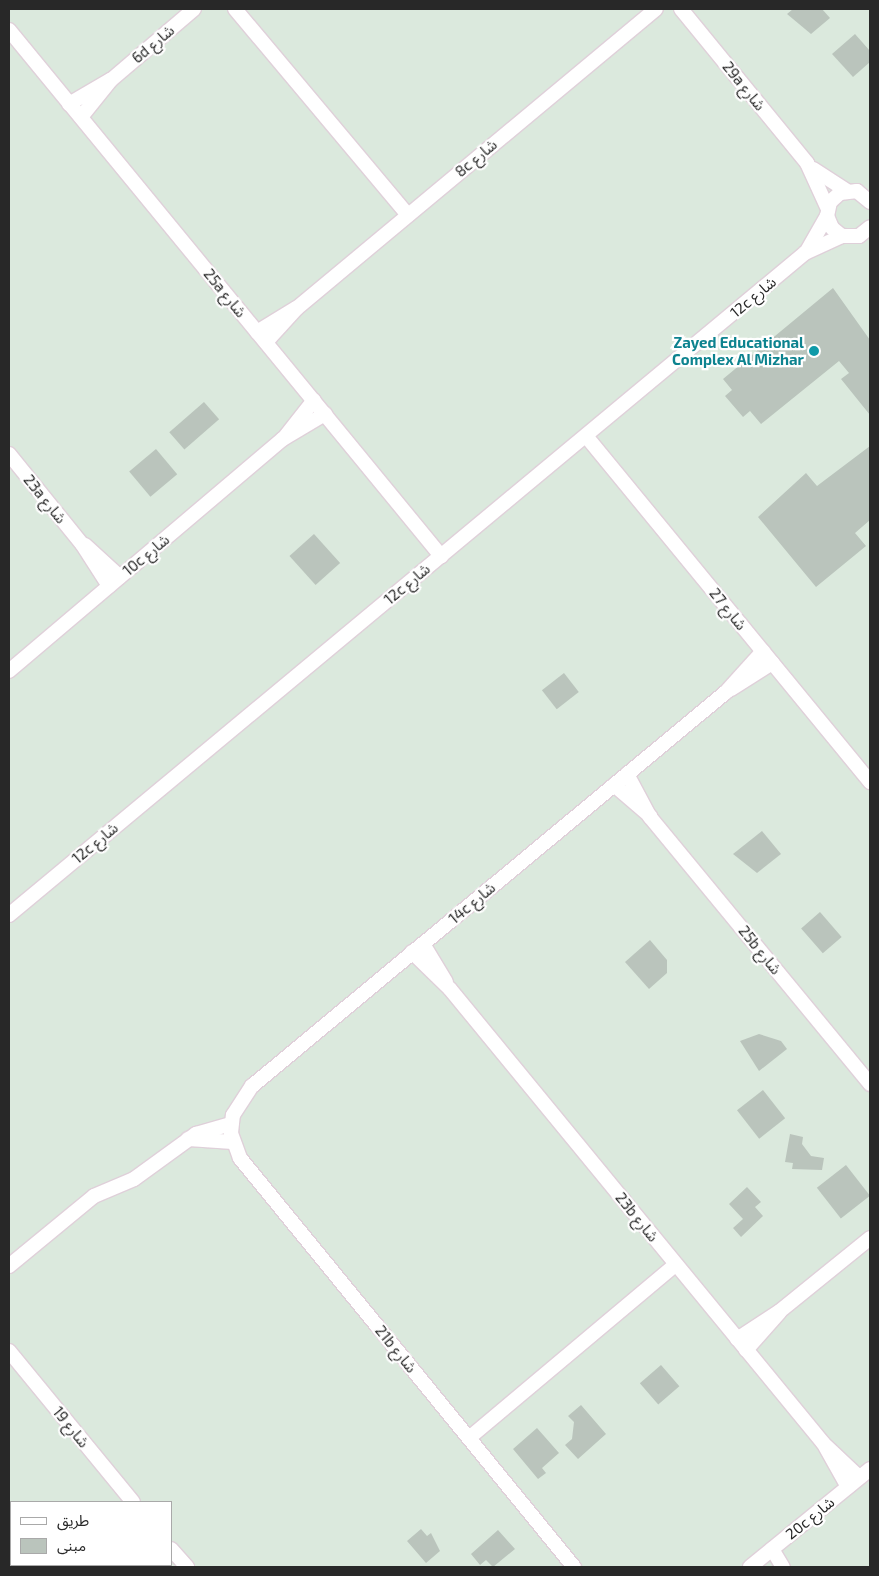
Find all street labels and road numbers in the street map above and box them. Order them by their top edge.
street label: 6d شارع [128,21,178,67]
street label: 29a شارع [719,58,769,114]
street label: 8c شارع [451,135,501,181]
street label: 25a شارع [200,265,250,321]
street label: 12c شارع [726,273,780,321]
street label: 23a شارع [20,471,70,527]
street label: 10c شارع [119,530,173,580]
street label: 12c شارع [380,560,434,608]
street label: شارع 27 [706,584,750,634]
street label: 12c شارع [68,819,122,867]
street label: 14c شارع [445,878,499,928]
street label: 25b شارع [735,922,785,978]
street label: 23b شارع [612,1189,662,1245]
street label: 21b شارع [372,1322,420,1376]
street label: شارع 19 [49,1403,93,1451]
street label: 20c شارع [782,1493,838,1543]

